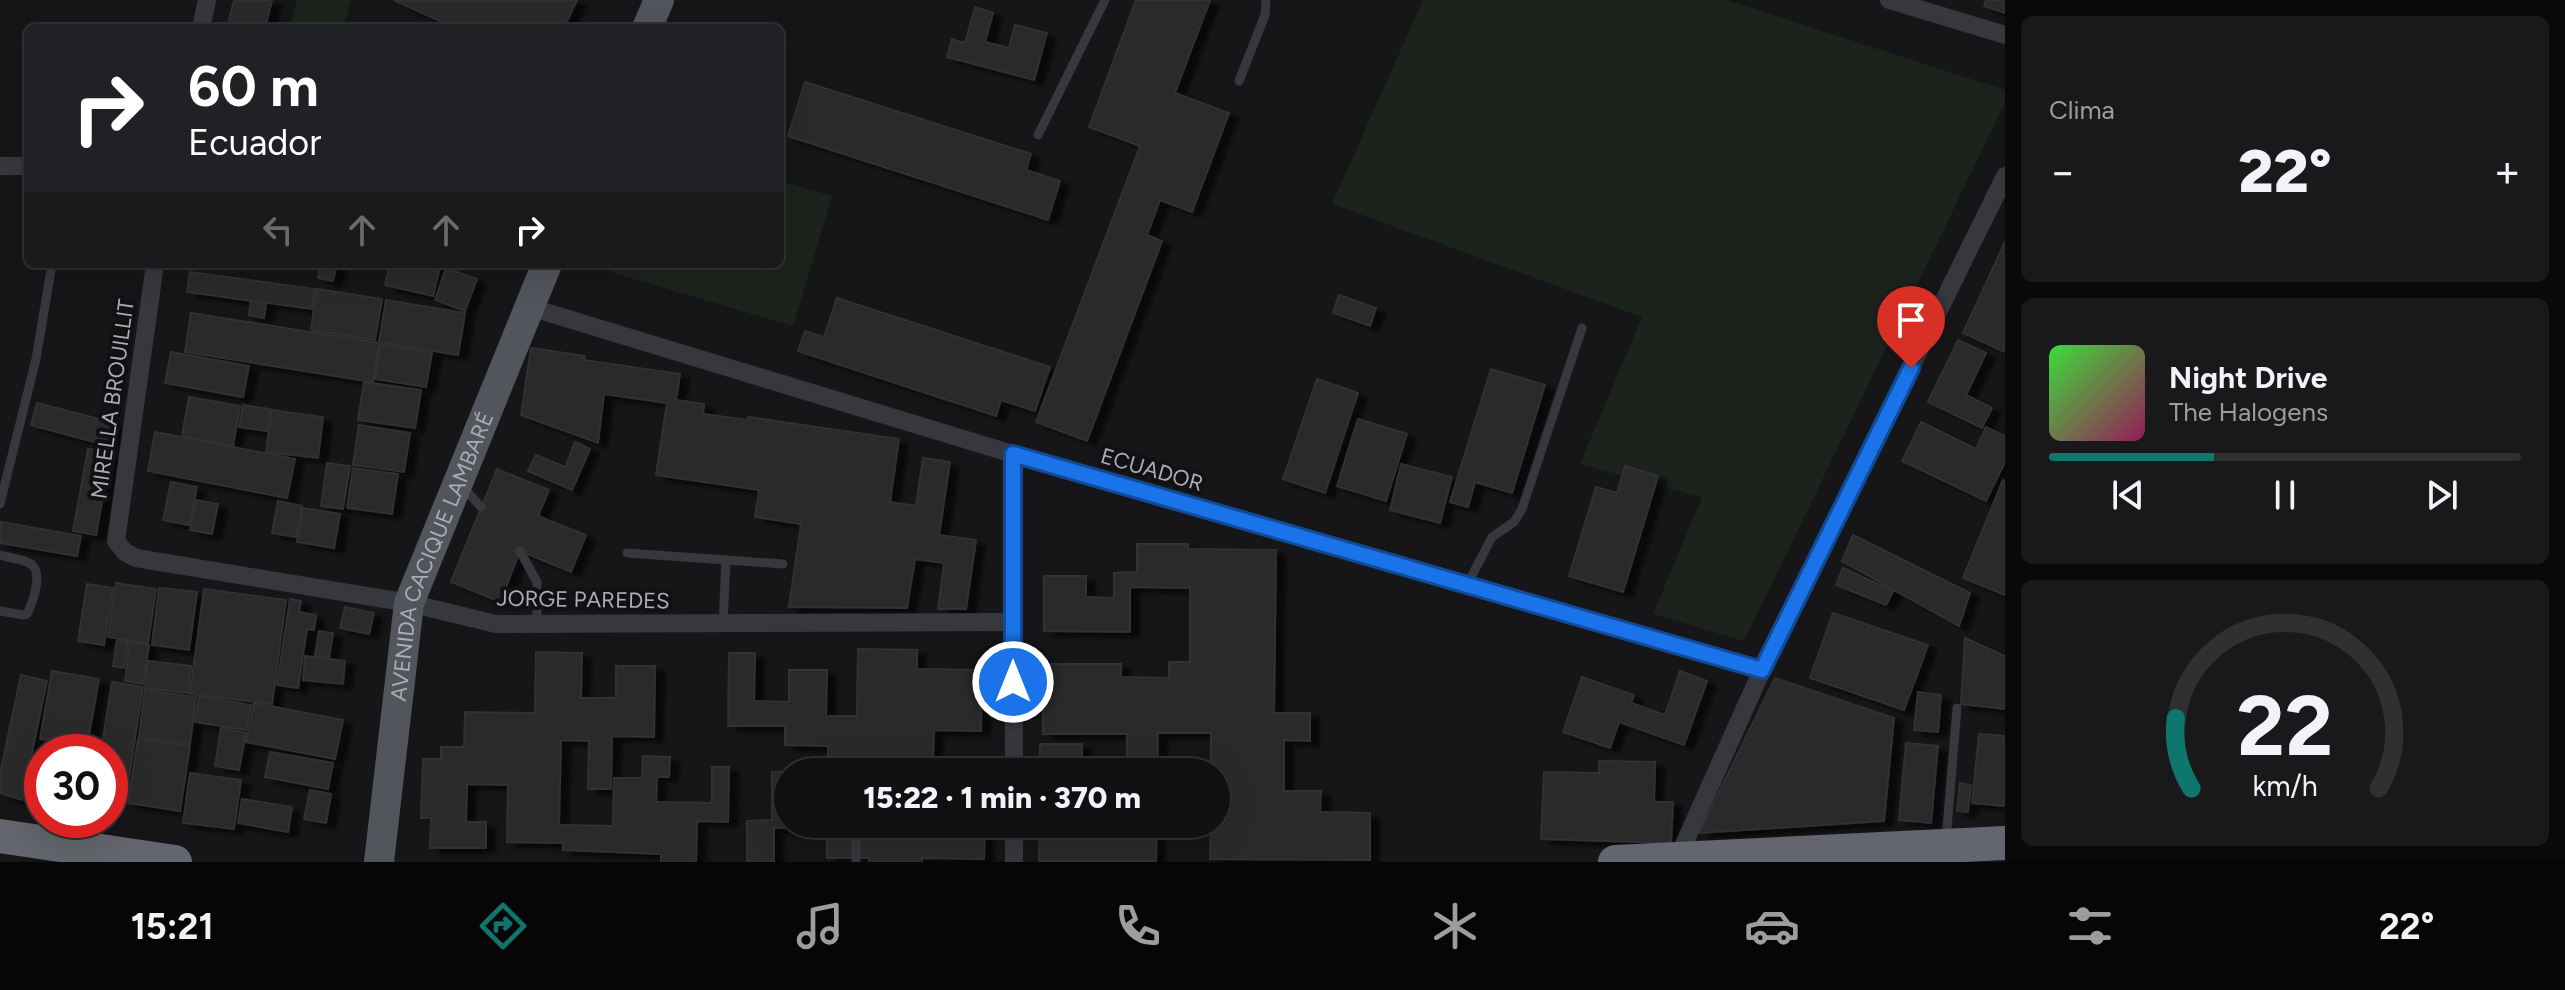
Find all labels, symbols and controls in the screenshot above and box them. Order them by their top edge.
text: 60 m [188,53,319,120]
icon: right [56,56,160,160]
text: Clima [2049,94,2115,126]
text: Ecuador [188,121,321,164]
text: 22° [2238,135,2332,207]
text: − [2049,145,2076,198]
text: + [2494,145,2521,198]
icon: left [256,208,300,252]
icon: ahead [340,208,384,252]
icon: ahead [424,208,468,252]
icon: right [508,208,552,252]
pin [1877,286,1945,368]
street label: MIRELLA BROUILLIT [85,297,140,501]
icon: arrive [1889,298,1933,342]
text: Night Drive [2169,359,2327,396]
text: The Halogens [2169,396,2328,428]
street label: AVENIDA CACIQUE LAMBARÉ [385,408,499,703]
street label: ECUADOR [1098,442,1206,497]
icon: previous [2106,473,2150,517]
icon: pause [2263,473,2307,517]
icon: next [2420,473,2464,517]
street label: JORGE PAREDES [496,584,670,615]
position arrow [971,640,1055,724]
text: 22 [2237,676,2333,776]
speed limit sign: 30 [24,734,128,838]
text: km/h [2252,769,2318,803]
text: 15:22 · 1 min · 370 m [863,779,1141,816]
icon: directions [475,898,531,954]
icon: music [792,898,848,954]
icon: phone [1110,898,1166,954]
icon: climate [1427,898,1483,954]
icon: car [1744,898,1800,954]
icon: filters [2062,898,2118,954]
text: 15:21 [131,905,214,948]
text: 22° [2379,905,2434,948]

